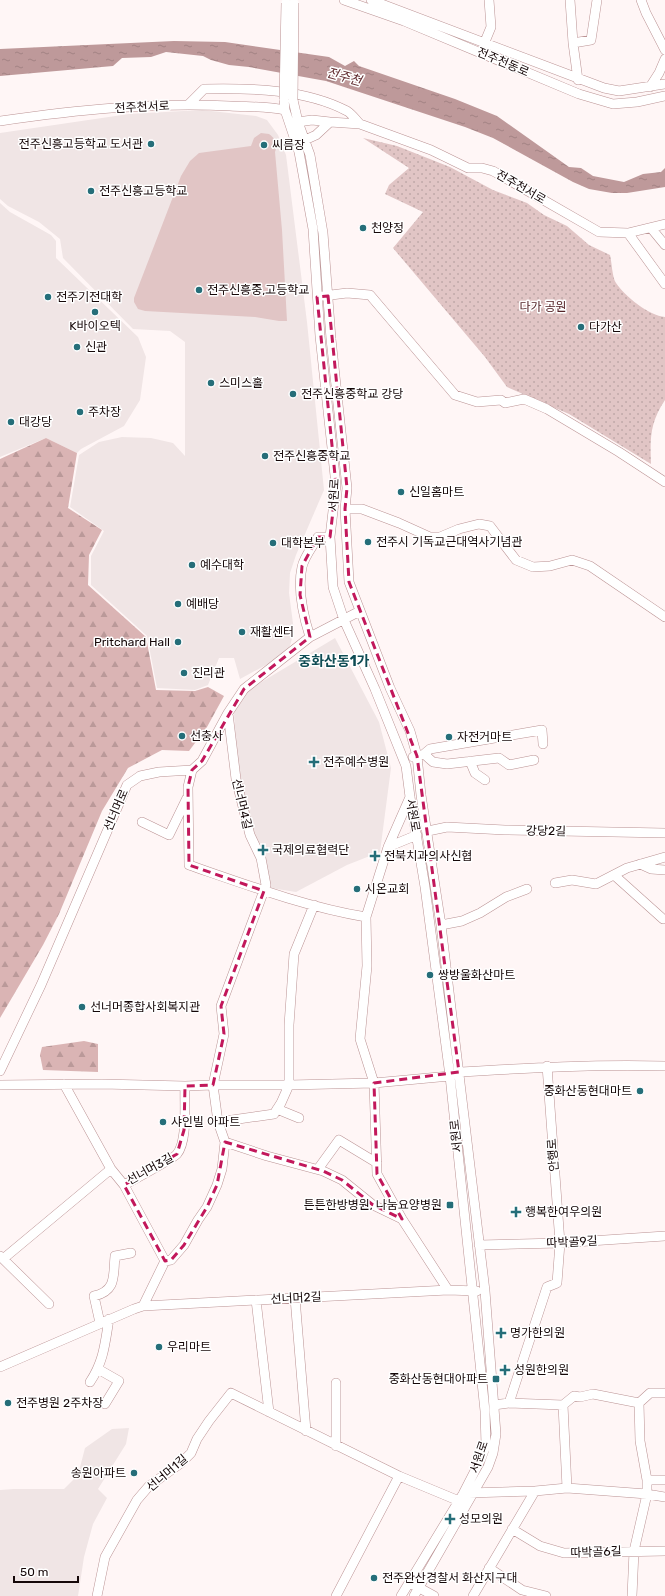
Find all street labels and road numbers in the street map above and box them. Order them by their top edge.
street label: 전주천동로 [475,45,531,79]
street label: 전주천서로 [114,99,170,115]
street label: 전주천서로 [494,167,548,207]
street label: 서원로 [326,478,342,512]
street label: 선너머4길 [229,777,255,831]
street label: 선너머로 [101,787,131,833]
street label: 서원로 [403,797,423,833]
street label: 강당2길 [526,824,566,838]
street label: 서원로 [447,1119,465,1153]
street label: 안행로 [545,1138,561,1172]
street label: 선너머3길 [124,1150,176,1188]
street label: 따박골9길 [546,1234,598,1250]
street label: 선너머2길 [270,1290,322,1306]
street label: 서원로 [467,1439,491,1475]
street label: 선너머1길 [144,1452,190,1494]
street label: 따박골6길 [570,1544,622,1560]

